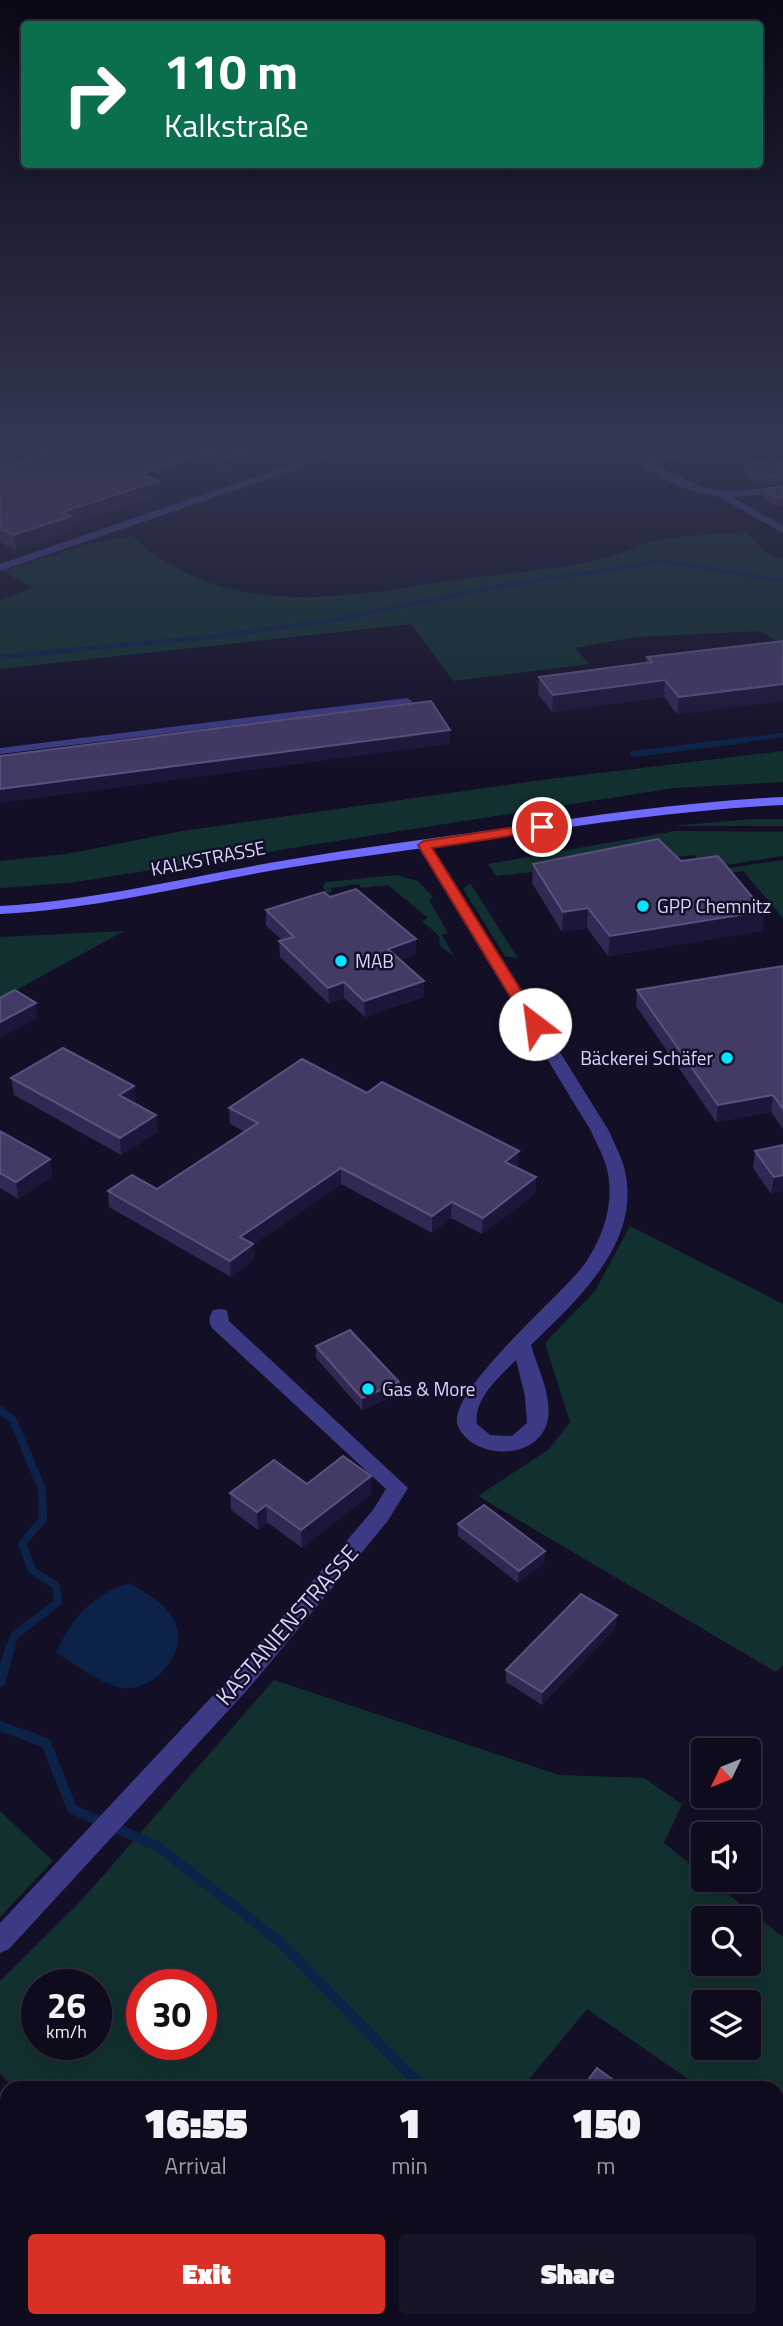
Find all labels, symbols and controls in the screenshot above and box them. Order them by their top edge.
text: 110 m [164,33,298,108]
icon: right [49,49,140,140]
text: Kalkstraße [164,101,309,149]
pin [512,797,572,857]
icon: arrive [523,808,561,846]
street label: KALKSTRASSE [148,832,268,883]
place label: GPP Chemnitz [657,891,771,920]
marker: GPP Chemnitz [635,898,651,914]
place label: MAB [355,946,394,975]
marker: MAB [333,953,349,969]
position arrow [498,987,572,1061]
place label: Bäckerei Schäfer [580,1043,713,1072]
marker: Bäckerei Schäfer [719,1050,735,1066]
place label: Gas & More [382,1374,475,1403]
marker: Gas & More [360,1381,376,1397]
street label: KASTANIENSTRASSE [207,1537,366,1713]
north arrow [691,1738,761,1808]
map controls [691,1738,761,2060]
button: sound [691,1822,761,1892]
button: search [691,1906,761,1976]
speed limit sign: 30 [126,1969,217,2060]
text: 26 [47,1978,86,2032]
button: layers [691,1990,761,2060]
text: km/h [46,2018,87,2045]
text: 16:55 [143,2090,248,2154]
text: 1 [398,2090,421,2154]
text: 150 [571,2090,641,2154]
text: Arrival [164,2148,227,2183]
text: min [391,2148,428,2183]
text: m [596,2148,616,2183]
button: Exit [28,2234,385,2314]
button: Share [399,2234,756,2314]

